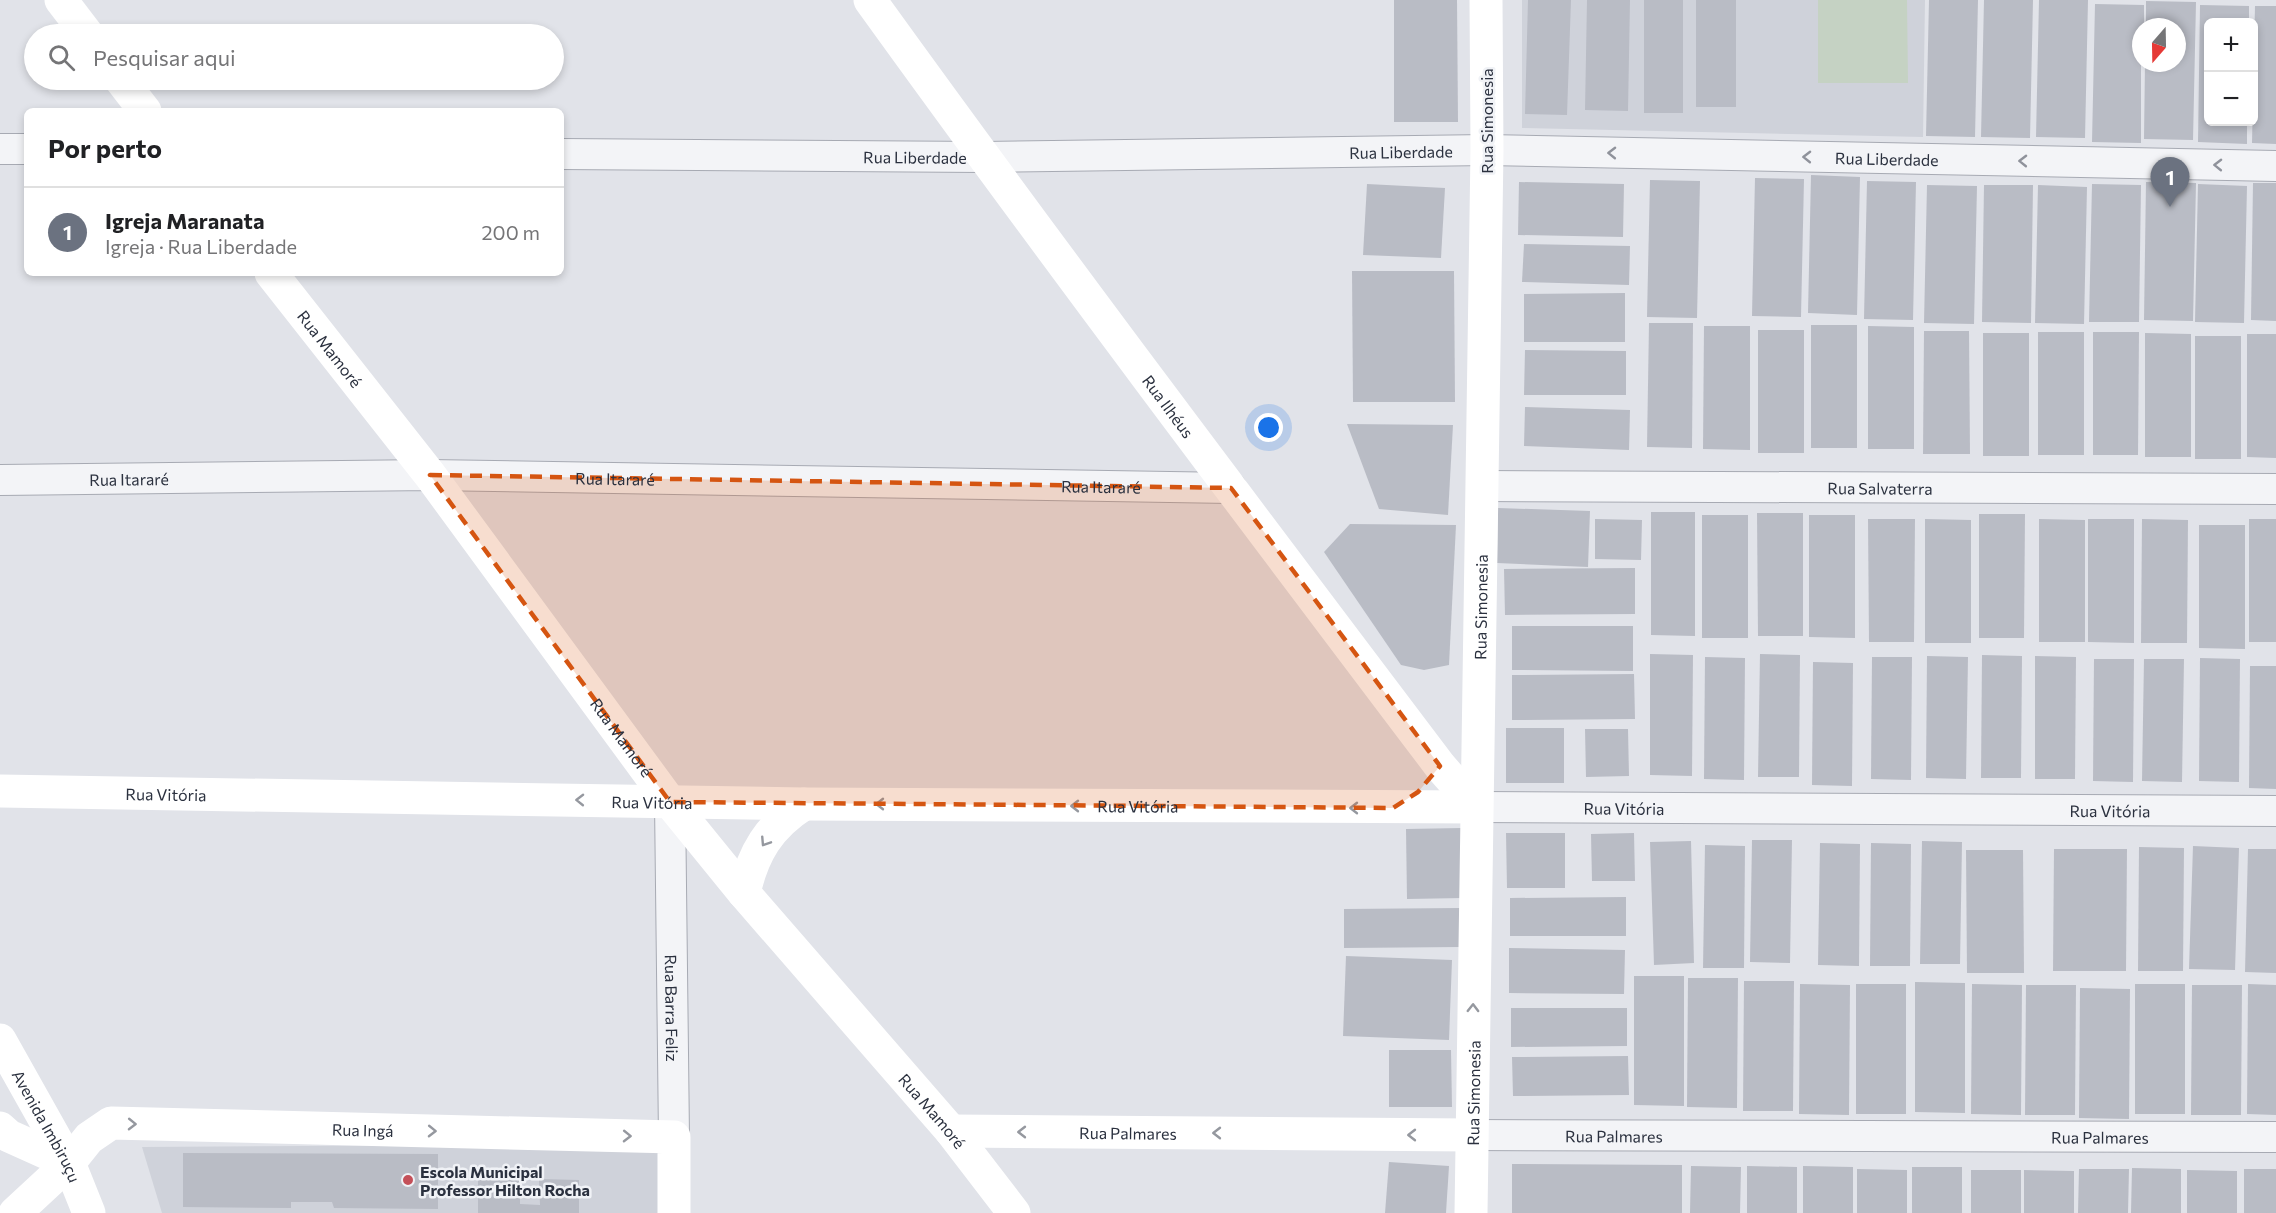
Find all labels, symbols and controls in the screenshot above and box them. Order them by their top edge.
north arrow [2132,18,2186,72]
map controls [2204,18,2258,126]
button: + [2204,18,2258,72]
search box [24,24,564,90]
icon: search [45,41,78,74]
text: Pesquisar aqui [93,44,236,71]
street label: Rua Simonesia [1477,68,1496,174]
button: − [2204,72,2258,126]
text: Por perto [48,132,162,163]
street label: Rua Liberdade [1349,141,1453,161]
one-way arrow [1607,146,1616,159]
street label: Rua Liberdade [863,147,967,166]
street label: Rua Liberdade [1835,148,1939,169]
one-way arrow [1802,151,1811,163]
one-way arrow [2018,155,2027,167]
pin: 1 [2150,158,2190,207]
one-way arrow [2213,159,2222,171]
text: Igreja Maranata [105,207,265,234]
text: 1 [63,220,72,244]
text: 200 m [482,220,540,244]
text: Igreja · Rua Liberdade [105,234,297,258]
street label: Rua Mamoré [294,306,367,391]
street label: Rua Ilhéus [1139,371,1198,441]
your location [1254,413,1283,442]
street label: Rua Itararé [575,468,655,488]
street label: Rua Itararé [89,469,169,488]
street label: Rua Itararé [1061,476,1141,496]
street label: Rua Salvaterra [1827,478,1933,497]
street label: Rua Simonesia [1470,554,1490,660]
street label: Rua Mamoré [587,694,657,780]
street label: Rua Vitória [125,784,207,804]
street label: Rua Vitória [611,791,693,812]
one-way arrow [576,794,585,806]
street label: Rua Vitória [1097,796,1178,815]
one-way arrow [876,798,885,810]
street label: Rua Vitória [1583,798,1665,817]
one-way arrow [1071,800,1080,812]
street label: Rua Vitória [2069,800,2151,820]
one-way arrow [1350,802,1359,814]
one-way arrow [760,836,772,846]
street label: Rua Barra Feliz [662,954,683,1062]
one-way arrow [1467,1003,1479,1012]
street label: Rua Simonesia [1463,1040,1483,1146]
street label: Avenida Imbiruçu [9,1066,85,1185]
street label: Rua Mamoré [895,1069,970,1152]
one-way arrow [128,1118,137,1130]
street label: Rua Ingá [332,1119,394,1140]
street label: Rua Palmares [1079,1122,1177,1142]
one-way arrow [428,1125,437,1137]
one-way arrow [1017,1126,1026,1138]
street label: Rua Palmares [1565,1126,1663,1145]
one-way arrow [1212,1127,1221,1139]
street label: Rua Palmares [2051,1127,2149,1146]
one-way arrow [623,1129,632,1142]
one-way arrow [1407,1129,1416,1141]
place label: Escola Municipal Professor Hilton Rocha [420,1162,590,1199]
marker: Escola Municipal Professor Hilton Rocha [401,1173,415,1187]

